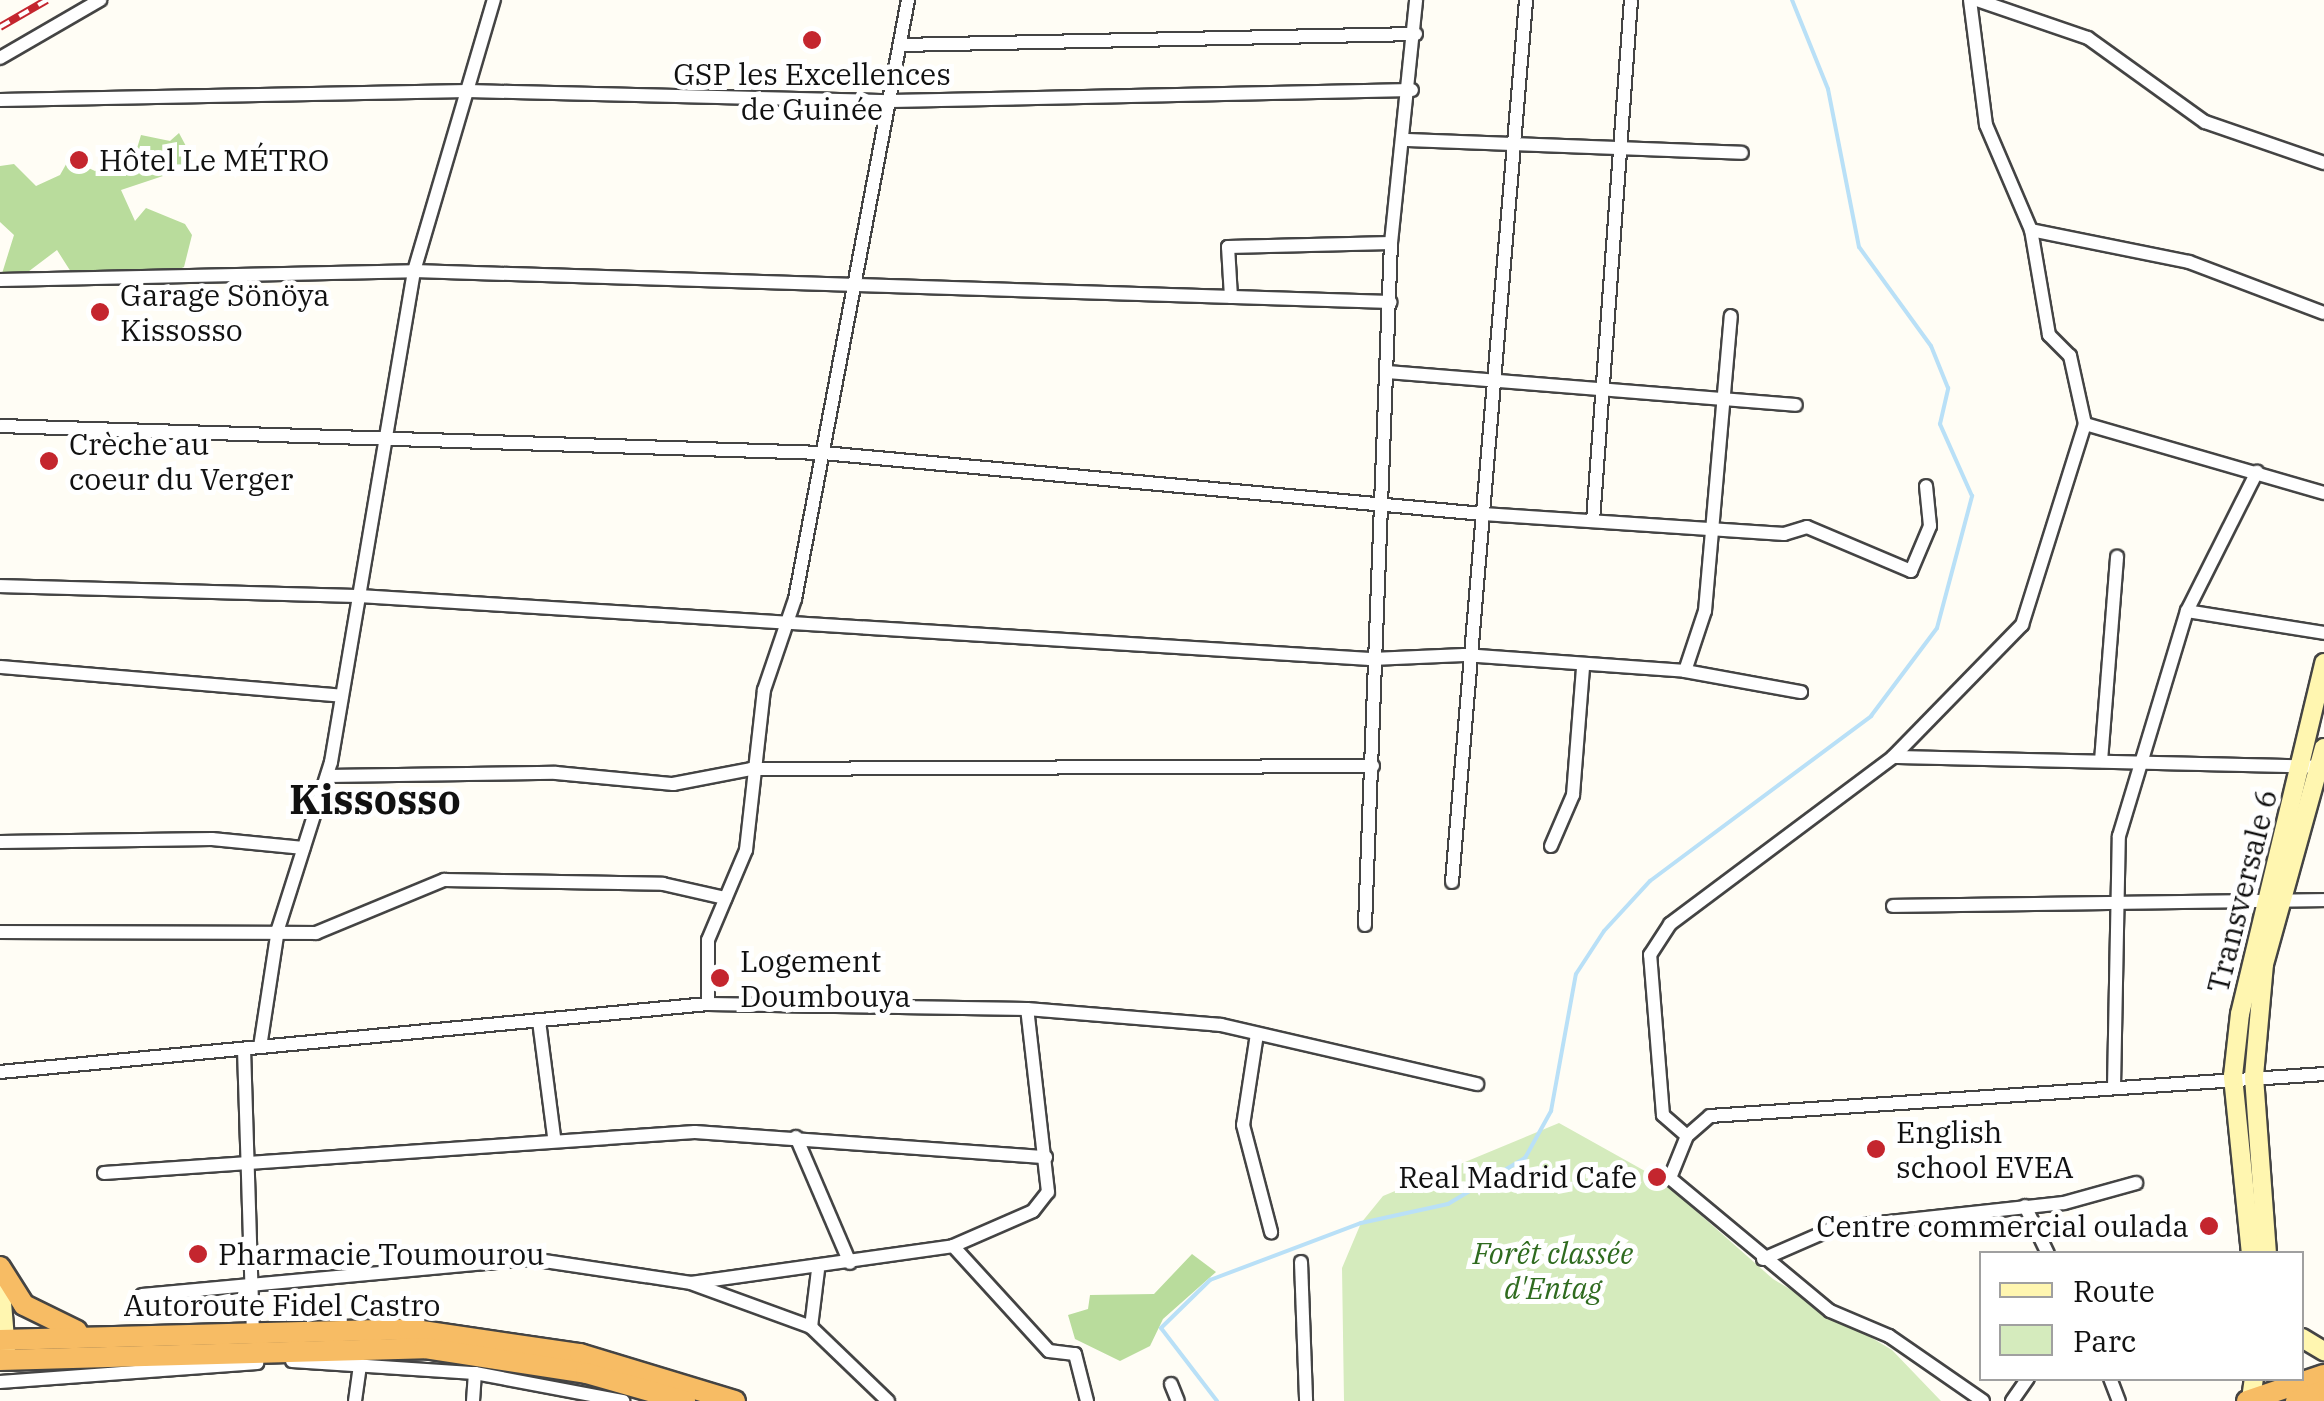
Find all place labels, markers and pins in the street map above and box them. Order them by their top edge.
marker: GSP les Excellences de Guinée [801,29,823,51]
place label: GSP les Excellences de Guinée [673,56,951,126]
place label: Hôtel Le MÉTRO [99,142,329,178]
marker: Hôtel Le MÉTRO [68,149,90,171]
place label: Garage Sönöya Kissosso [120,277,330,348]
marker: Garage Sönöya Kissosso [89,301,111,323]
place label: Crèche au coeur du Verger [69,426,293,496]
marker: Crèche au coeur du Verger [38,450,60,472]
place label: Logement Doumbouya [740,943,911,1014]
marker: Logement Doumbouya [709,967,731,989]
place label: English school EVEA [1896,1114,2074,1184]
marker: English school EVEA [1865,1138,1887,1160]
place label: Real Madrid Cafe [1398,1159,1637,1195]
marker: Real Madrid Cafe [1646,1166,1668,1188]
place label: Centre commercial oulada [1816,1208,2189,1244]
marker: Centre commercial oulada [2198,1215,2220,1237]
place label: Pharmacie Toumourou [218,1236,545,1272]
marker: Pharmacie Toumourou [187,1243,209,1265]

